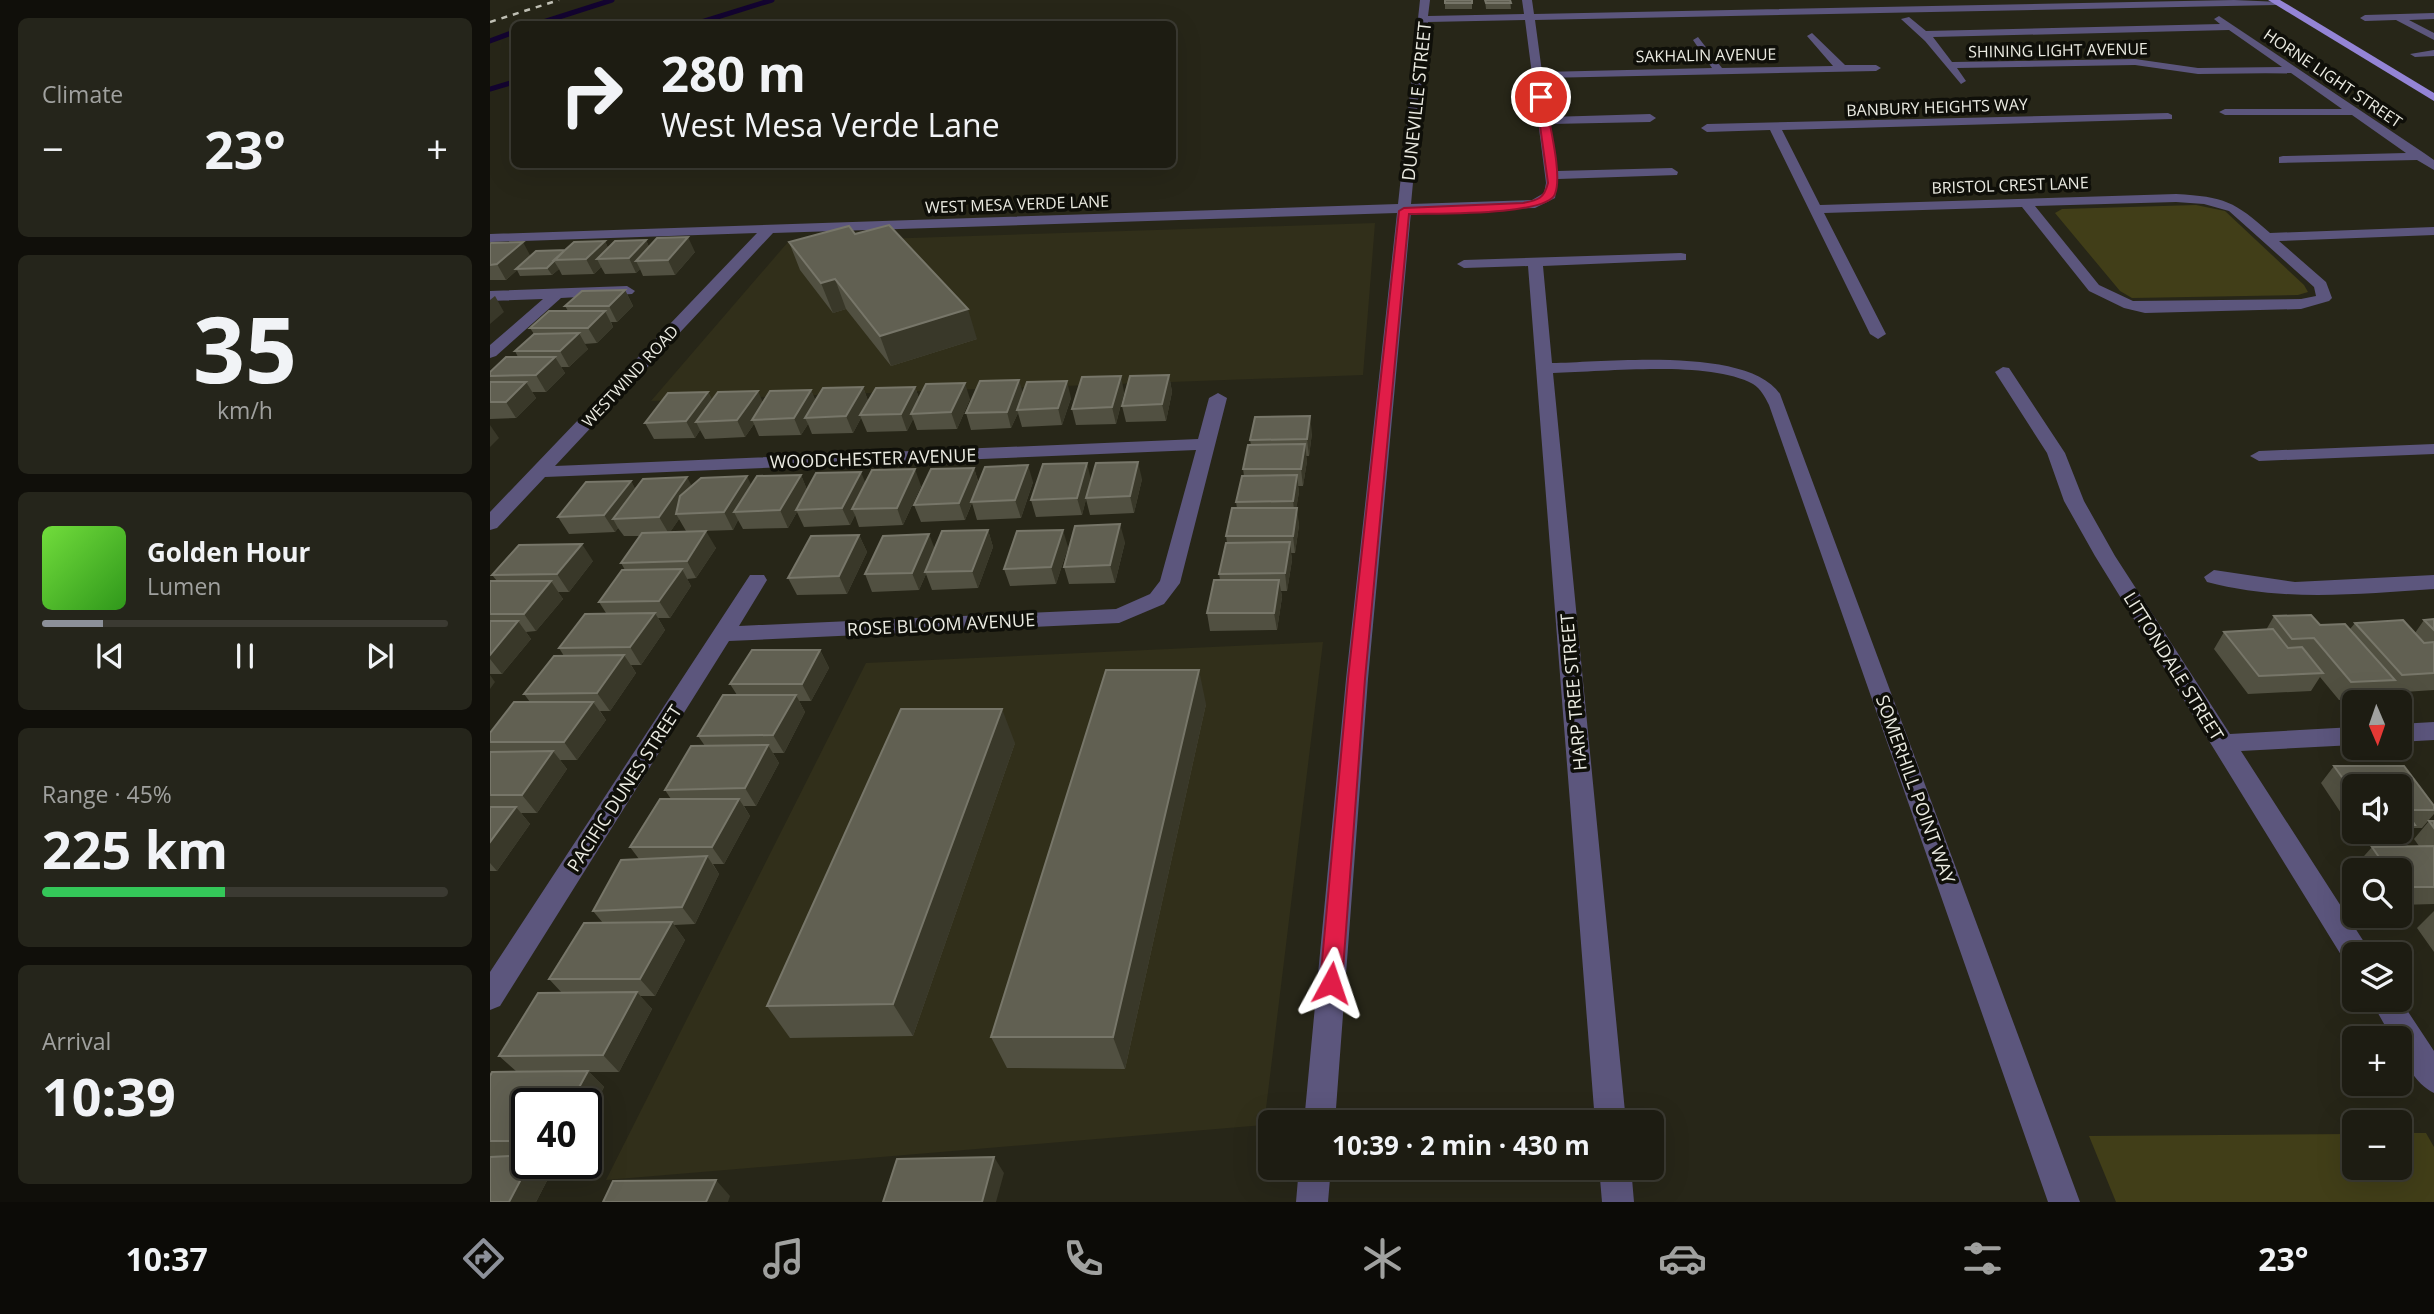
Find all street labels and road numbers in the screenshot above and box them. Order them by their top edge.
street label: DUNEVILLE STREET [1396,20,1436,182]
street label: HORNE LIGHT STREET [2259,23,2407,133]
street label: SHINING LIGHT AVENUE [1968,37,2148,63]
street label: SAKHALIN AVENUE [1635,43,1777,67]
street label: BANBURY HEIGHTS WAY [1846,93,2028,121]
street label: BRISTOL CREST LANE [1931,171,2089,199]
street label: WEST MESA VERDE LANE [925,190,1109,218]
street label: WESTWIND ROAD [577,320,683,432]
street label: WOODCHESTER AVENUE [769,442,977,474]
street label: LITTONDALE STREET [2118,587,2230,745]
street label: ROSE BLOOM AVENUE [846,607,1036,641]
street label: HARP TREE STREET [1554,612,1592,772]
street label: SOMERHILL POINT WAY [1871,691,1962,887]
street label: PACIFIC DUNES STREET [561,700,687,876]

